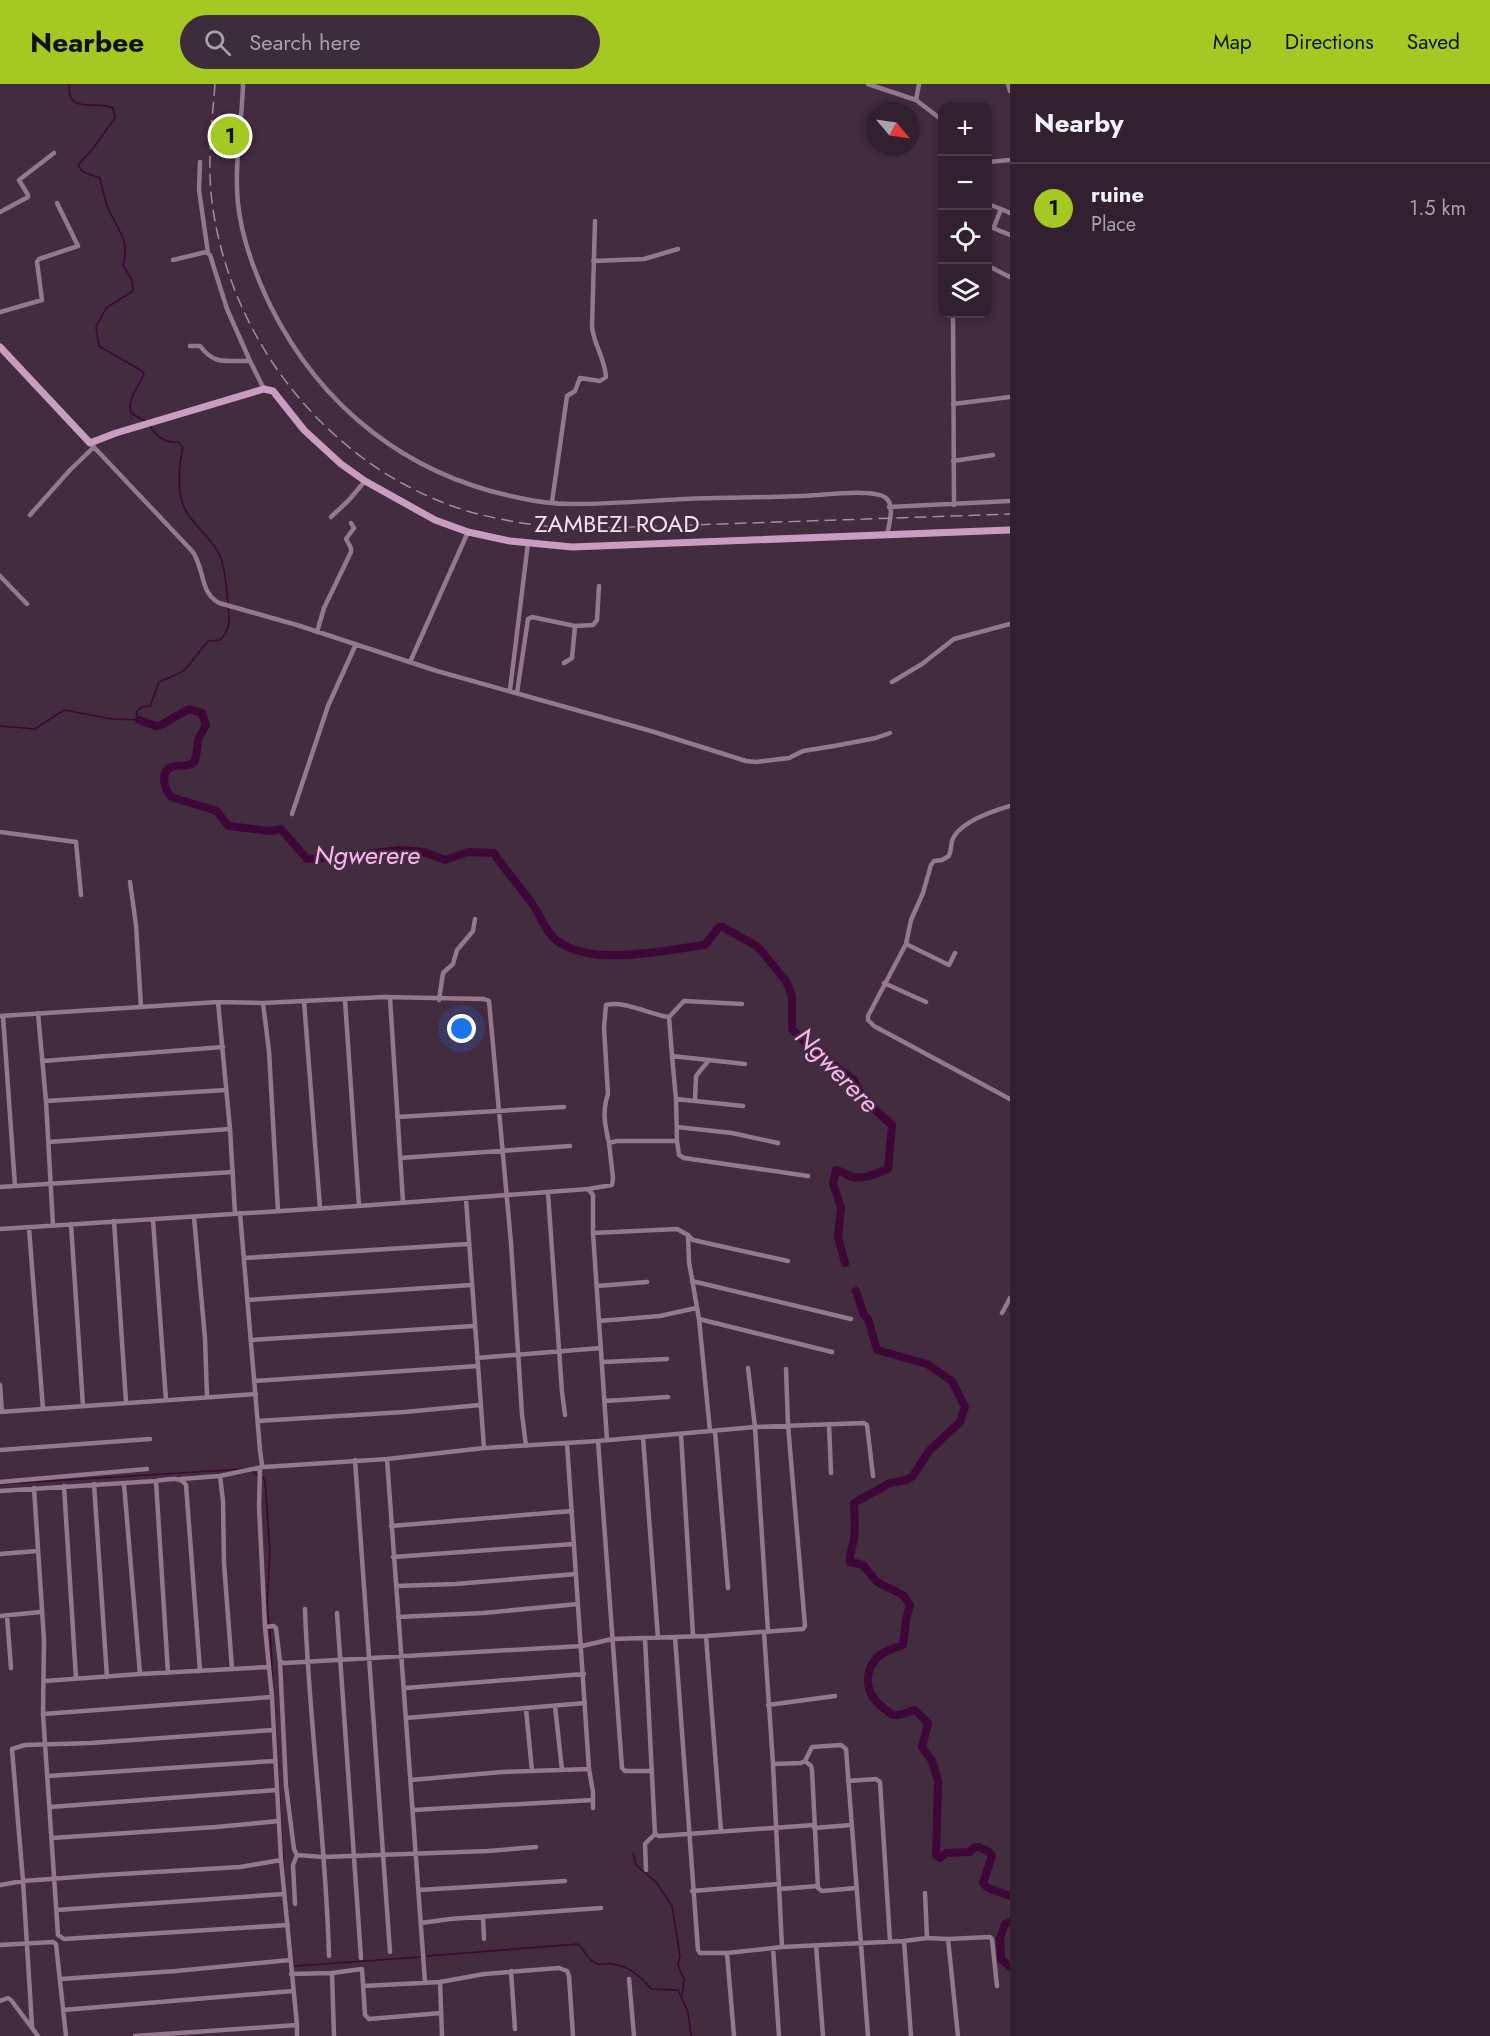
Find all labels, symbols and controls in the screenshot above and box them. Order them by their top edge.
search box [180,15,600,69]
text: Nearbee [30,22,144,63]
icon: search [201,26,234,59]
text: Search here [249,26,361,58]
text: Map [1213,27,1252,57]
text: Directions [1285,27,1374,57]
text: Saved [1407,27,1460,57]
north arrow [866,102,920,156]
map controls [938,102,992,318]
button: + [938,102,992,156]
text: Nearby [1034,104,1123,142]
pin: 1 [210,113,250,158]
button: − [938,156,992,210]
text: ruine [1091,178,1144,210]
text: 1 [1048,194,1059,223]
text: 1.5 km [1409,194,1466,223]
button: locate [938,210,992,264]
text: Place [1091,210,1136,239]
button: layers [938,264,992,318]
street label: ZAMBEZI ROAD [535,506,699,541]
water label: Ngwerere [314,836,420,874]
your location [447,1014,476,1043]
water label: Ngwerere [786,1019,888,1121]

